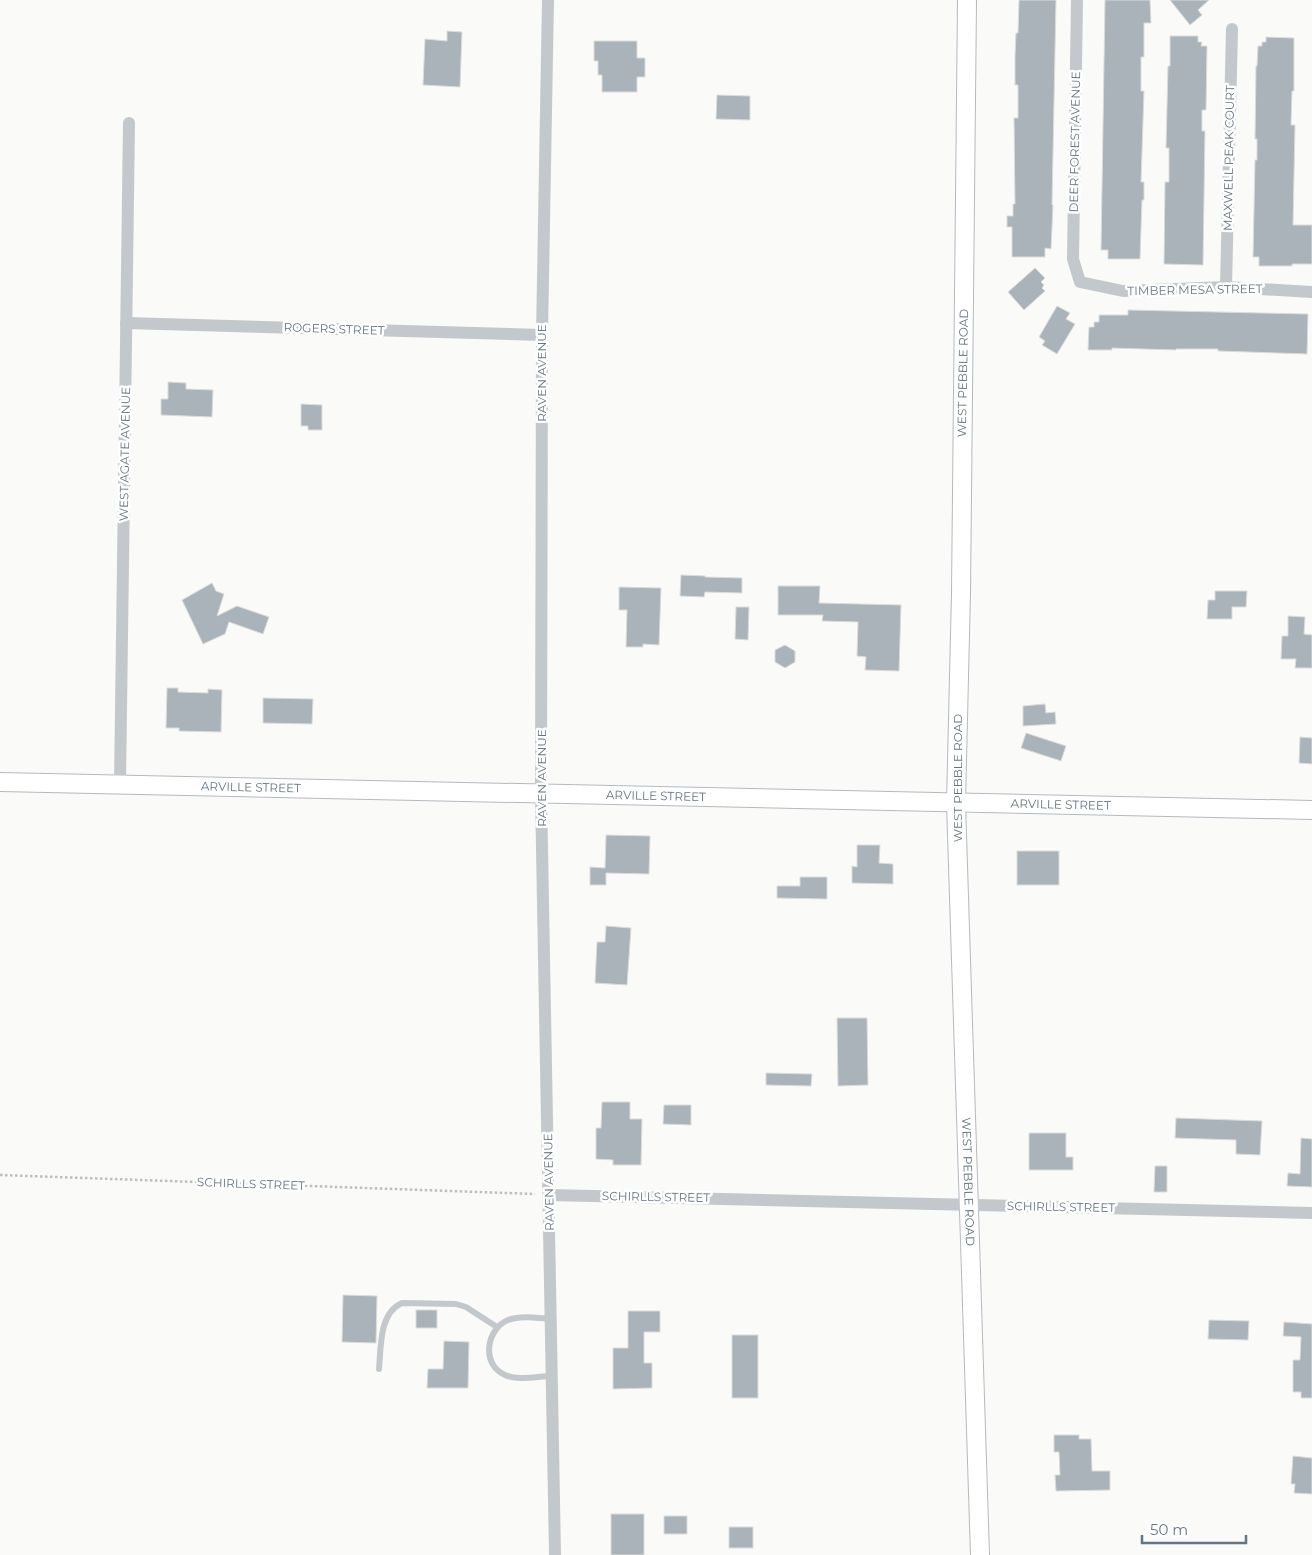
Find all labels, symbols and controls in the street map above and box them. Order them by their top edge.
street label: DEER FOREST AVENUE [1066,71,1083,213]
street label: MAXWELL PEAK COURT [1220,85,1237,231]
street label: TIMBER MESA STREET [1127,281,1263,298]
street label: WEST PEBBLE ROAD [954,309,971,437]
street label: ROGERS STREET [283,319,385,338]
street label: RAVEN AVENUE [534,324,549,422]
street label: WEST AGATE AVENUE [116,387,133,521]
street label: WEST PEBBLE ROAD [950,714,965,842]
street label: RAVEN AVENUE [534,729,549,827]
street label: ARVILLE STREET [201,778,301,795]
street label: ARVILLE STREET [606,787,706,804]
street label: ARVILLE STREET [1010,796,1111,813]
street label: WEST PEBBLE ROAD [959,1117,978,1246]
street label: RAVEN AVENUE [540,1133,557,1231]
street label: SCHIRLLS STREET [197,1174,305,1193]
street label: SCHIRLLS STREET [602,1188,710,1205]
street label: SCHIRLLS STREET [1007,1198,1115,1215]
scale bar [1142,1512,1246,1544]
text: 50 m [1150,1520,1188,1539]

